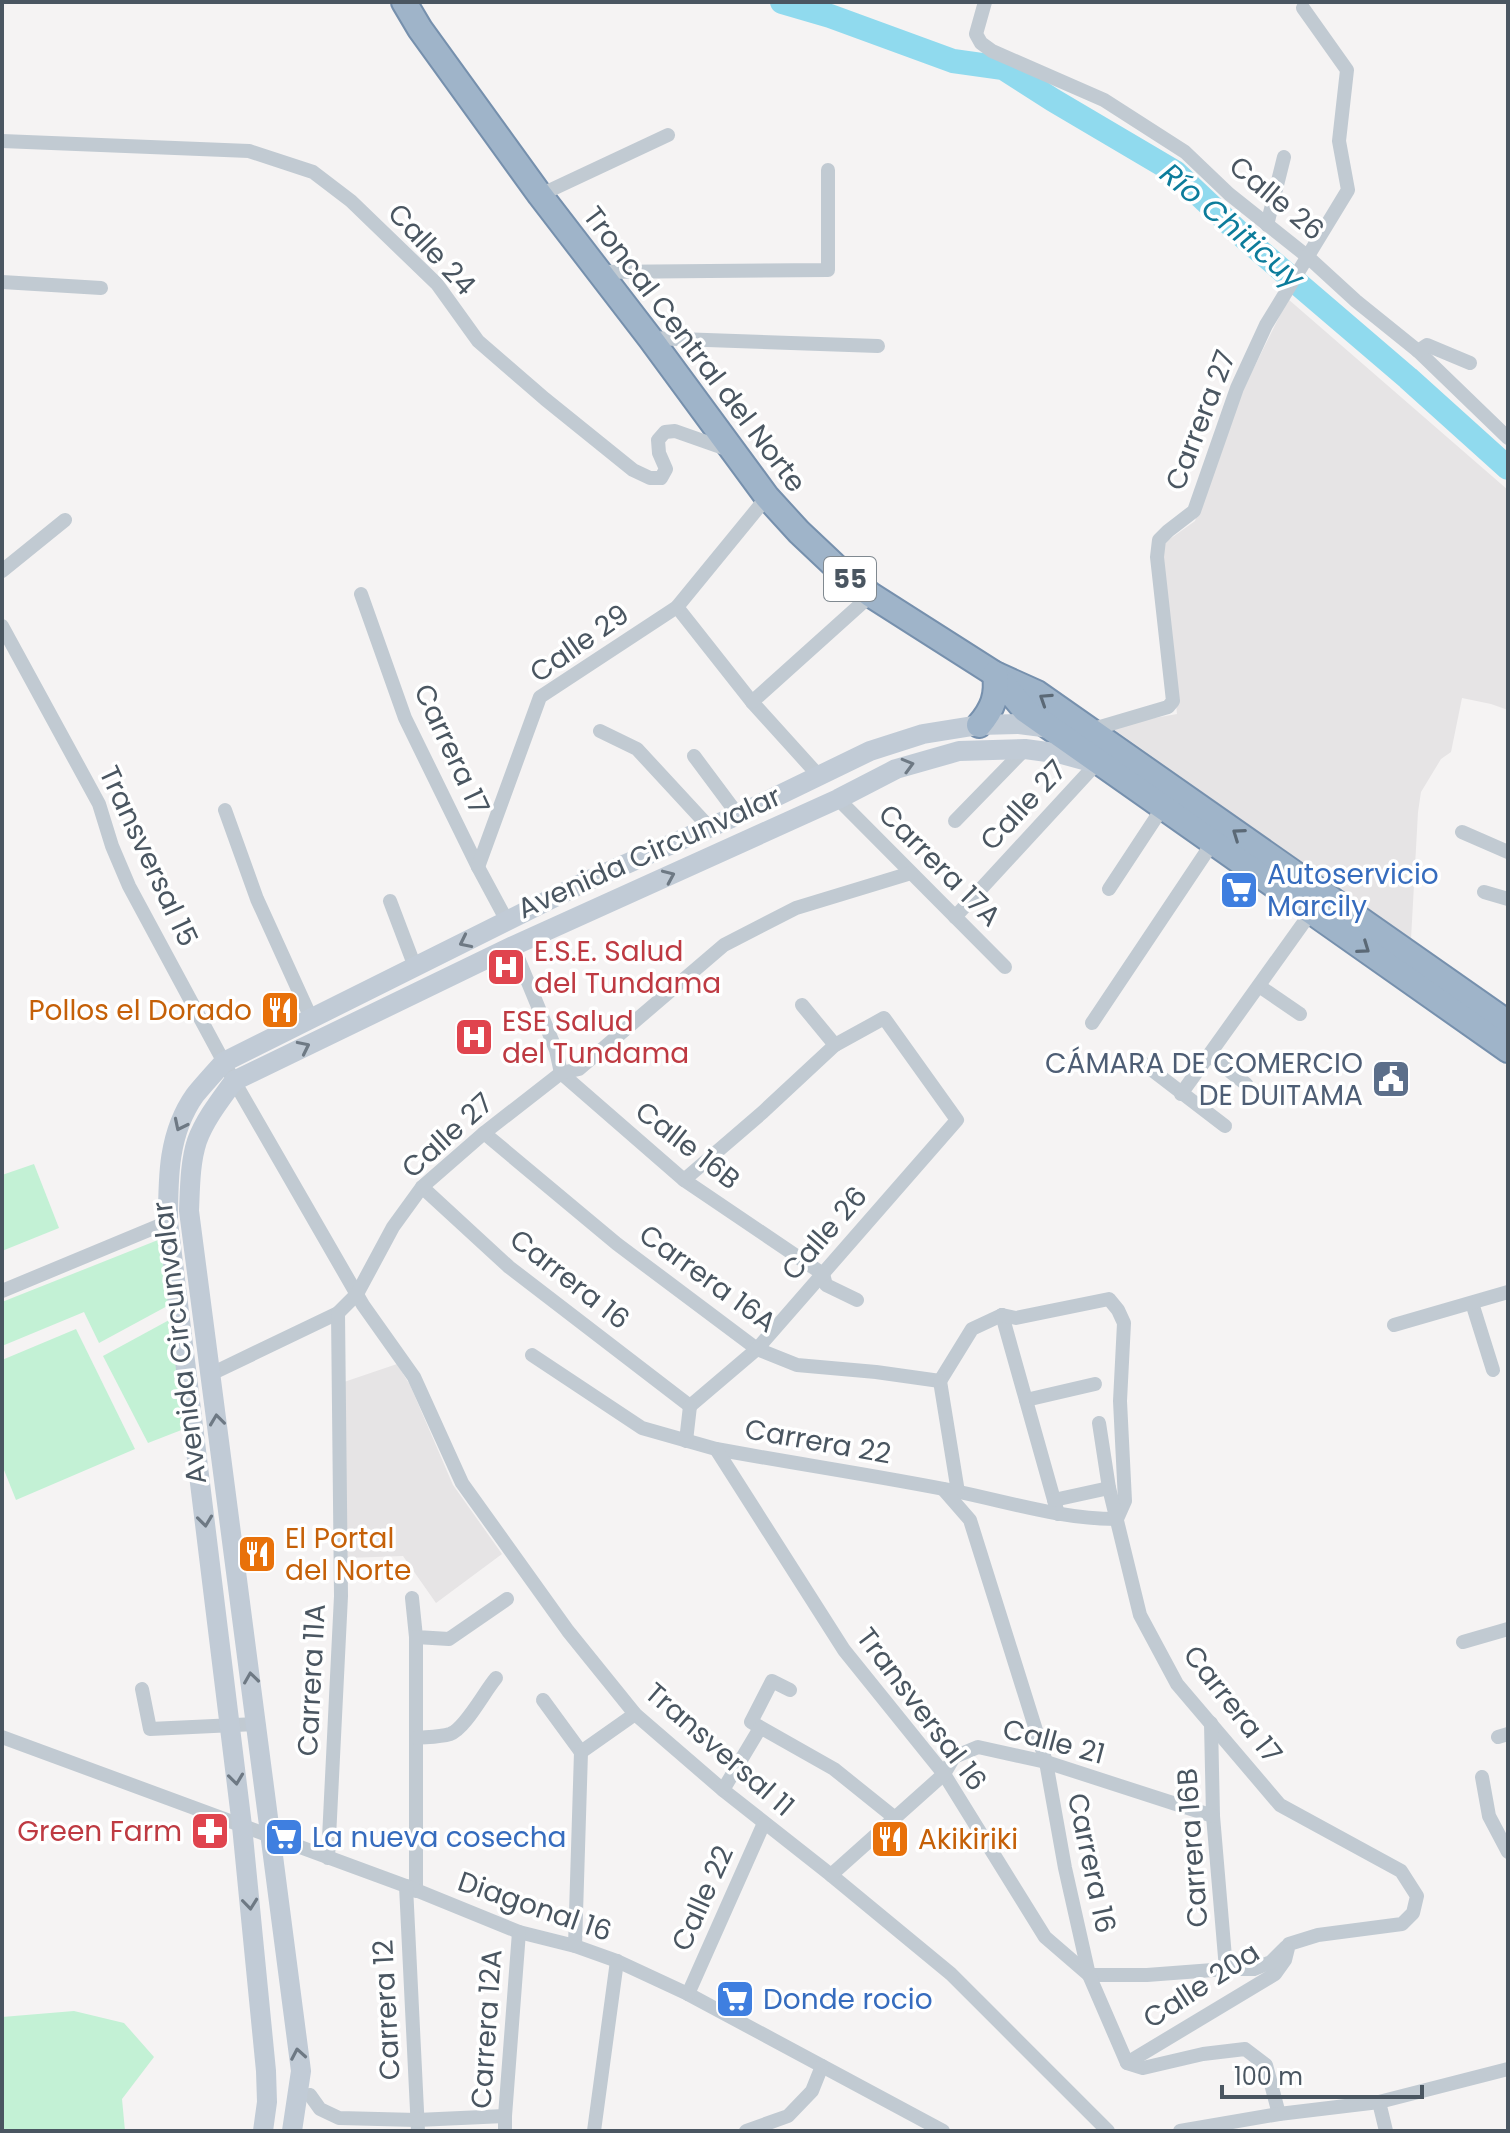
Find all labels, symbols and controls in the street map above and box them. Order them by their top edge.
street label: Calle 26 [1221,147,1333,250]
water label: Río Chiticuy [1151,153,1314,299]
street label: Calle 24 [379,195,484,304]
street label: Troncal Central del Norte [574,198,815,500]
street label: Carrera 27 [1156,345,1245,496]
road number: 55 [824,557,876,601]
street label: Calle 29 [522,595,637,692]
street label: Carrera 17 [404,678,499,821]
one-way arrow [1039,693,1053,708]
street label: Calle 27 [971,752,1075,859]
one-way arrow [901,758,915,775]
street label: Transversal 15 [90,760,207,953]
street label: Avenida Circunvalar [511,777,787,928]
street label: Carrera 17A [870,795,1010,935]
one-way arrow [1232,829,1247,844]
place label: Autoservicio Marcily [1267,855,1439,926]
supermarket icon: Autoservicio Marcily [1218,869,1260,911]
one-way arrow [661,870,675,886]
one-way arrow [458,932,473,948]
place label: E.S.E. Salud del Tundama [534,932,721,1003]
one-way arrow [1355,938,1369,953]
hospital icon: E.S.E. Salud del Tundama [485,946,527,988]
restaurant icon: Pollos el Dorado [259,989,301,1031]
place label: Pollos el Dorado [28,991,252,1030]
place label: ESE Salud del Tundama [502,1002,689,1073]
hospital icon: ESE Salud del Tundama [453,1016,495,1058]
one-way arrow [296,1041,310,1057]
place label: CÁMARA DE COMERCIO DE DUITAMA [1045,1044,1363,1115]
public building icon: CÁMARA DE COMERCIO DE DUITAMA [1370,1058,1412,1100]
street label: Calle 27 [393,1084,501,1187]
street label: Calle 16B [627,1092,748,1199]
one-way arrow [174,1117,190,1132]
street label: Calle 26 [773,1178,876,1289]
street label: Avenida Circunvalar [143,1199,216,1487]
street label: Carrera 16A [631,1215,784,1342]
street label: Carrera 16 [502,1220,638,1339]
street label: Carrera 22 [742,1409,894,1474]
one-way arrow [209,1413,226,1427]
one-way arrow [196,1515,213,1528]
place label: El Portal del Norte [285,1519,411,1590]
restaurant icon: El Portal del Norte [236,1533,278,1575]
street label: Carrera 11A [288,1603,335,1757]
street label: Transversal 16 [847,1620,996,1799]
street label: Carrera 17 [1174,1637,1291,1771]
one-way arrow [243,1671,260,1685]
street label: Transversal 11 [637,1674,803,1825]
street label: Calle 21 [998,1709,1109,1774]
street label: Carrera 16B [1167,1767,1218,1929]
one-way arrow [228,1773,245,1786]
street label: Carrera 16 [1058,1789,1125,1937]
pharmacy icon: Green Farm [189,1810,231,1852]
place label: Green Farm [17,1812,182,1851]
supermarket icon: La nueva cosecha [263,1816,305,1858]
place label: La nueva cosecha [312,1818,567,1857]
restaurant icon: Akikiriki [869,1818,911,1860]
place label: Akikiriki [918,1820,1018,1859]
street label: Calle 22 [662,1839,743,1957]
street label: Diagonal 16 [453,1862,617,1951]
one-way arrow [241,1898,258,1911]
street label: Calle 20a [1135,1933,1267,2038]
street label: Carrera 12 [363,1939,410,2081]
street label: Carrera 12A [461,1948,512,2110]
supermarket icon: Donde rocio [714,1978,756,2020]
place label: Donde rocio [763,1980,933,2019]
one-way arrow [290,2047,307,2061]
scale bar [1222,2049,1422,2099]
text: 100 m [1234,2060,1303,2093]

